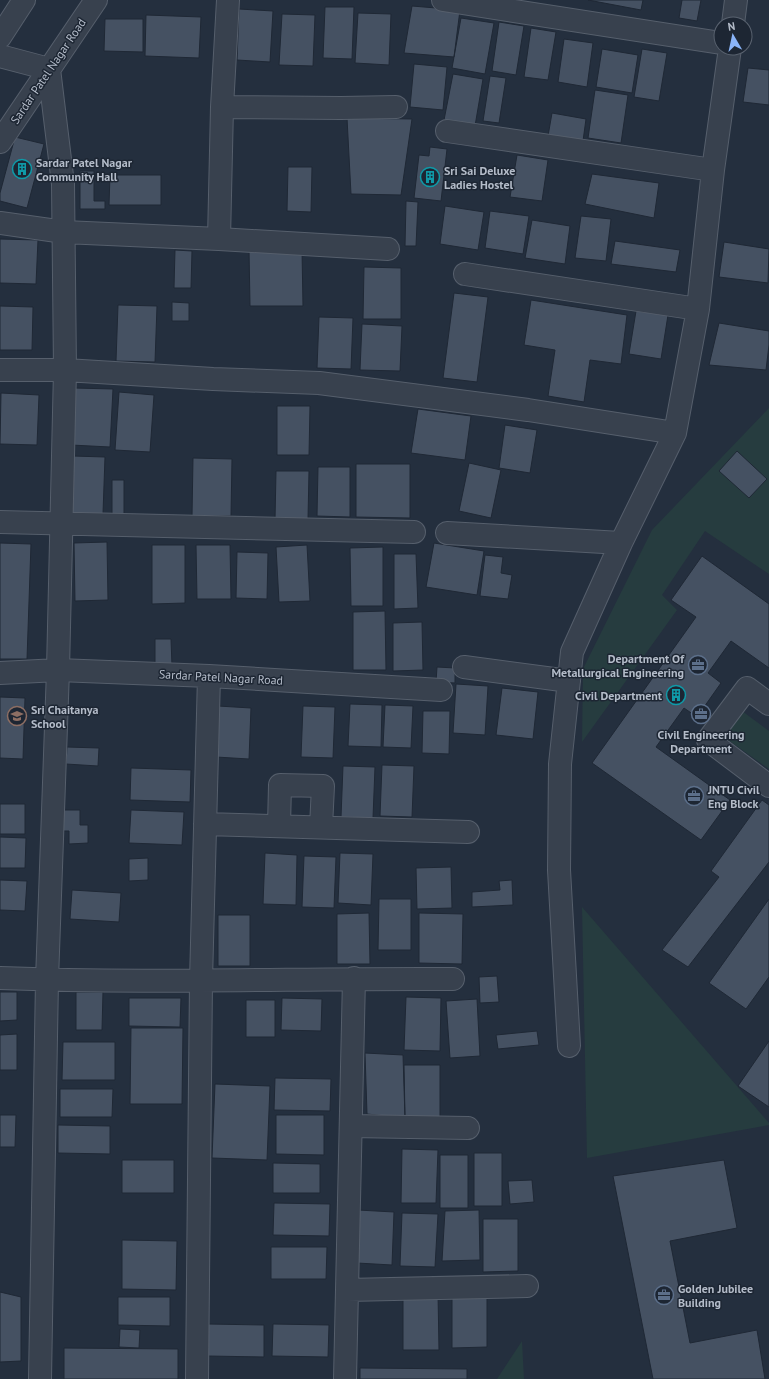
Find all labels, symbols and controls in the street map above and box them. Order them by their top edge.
street label: Sardar Patel Nagar Road [7,15,89,127]
north arrow [713,16,753,56]
text: N [727,19,736,34]
place label: Sardar Patel Nagar Community Hall [36,155,133,184]
building icon: Sardar Patel Nagar Community Hall [11,158,33,180]
place label: Sri Sai Deluxe Ladies Hostel [444,163,515,192]
building icon: Sri Sai Deluxe Ladies Hostel [419,166,441,188]
place label: Department Of Metallurgical Engineering [552,651,685,680]
office icon: Department Of Metallurgical Engineering [687,654,709,676]
street label: Sardar Patel Nagar Road [159,666,283,688]
building icon: Civil Department [665,684,687,706]
place label: Civil Department [575,688,663,703]
place label: Sri Chaitanya School [31,702,99,731]
office icon: Civil Engineering Department [690,703,712,725]
school or university icon: Sri Chaitanya School [6,705,28,727]
place label: Civil Engineering Department [657,727,745,756]
place label: JNTU Civil Eng Block [707,782,760,811]
office icon: JNTU Civil Eng Block [683,785,705,807]
place label: Golden Jubilee Building [678,1281,753,1310]
office icon: Golden Jubilee Building [653,1284,675,1306]

